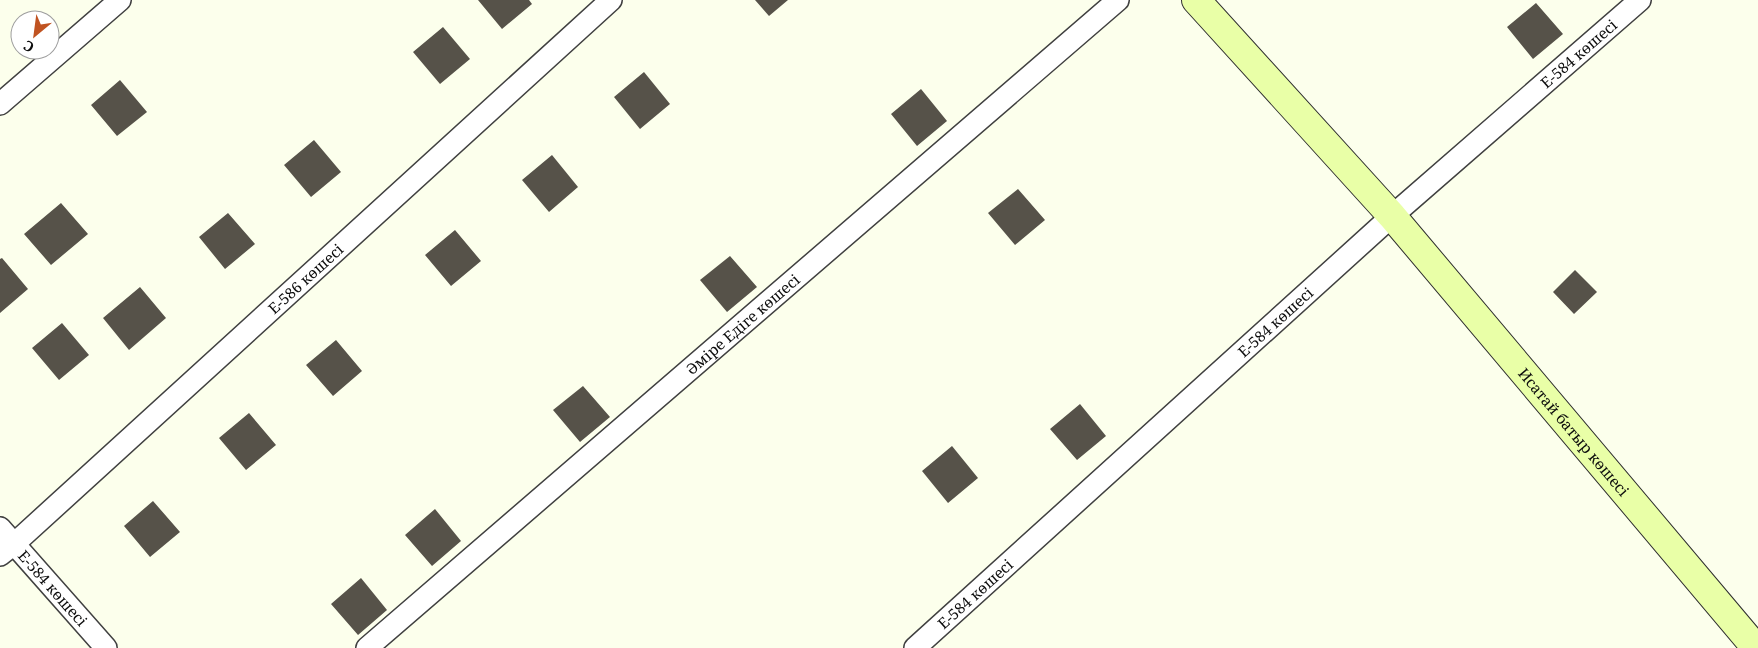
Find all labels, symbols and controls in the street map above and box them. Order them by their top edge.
north arrow [10,10,60,60]
street label: Е-584 көшесі [1536,15,1621,92]
text: С [20,36,37,57]
street label: Е-586 көшесі [263,239,347,318]
street label: Әміре Едіге көшесі [681,269,804,379]
street label: Е-584 көшесі [1233,282,1317,361]
street label: Исатай батыр көшесі [1514,364,1634,500]
street label: Е-584 көшесі [14,546,92,630]
street label: Е-584 көшесі [933,554,1017,633]

